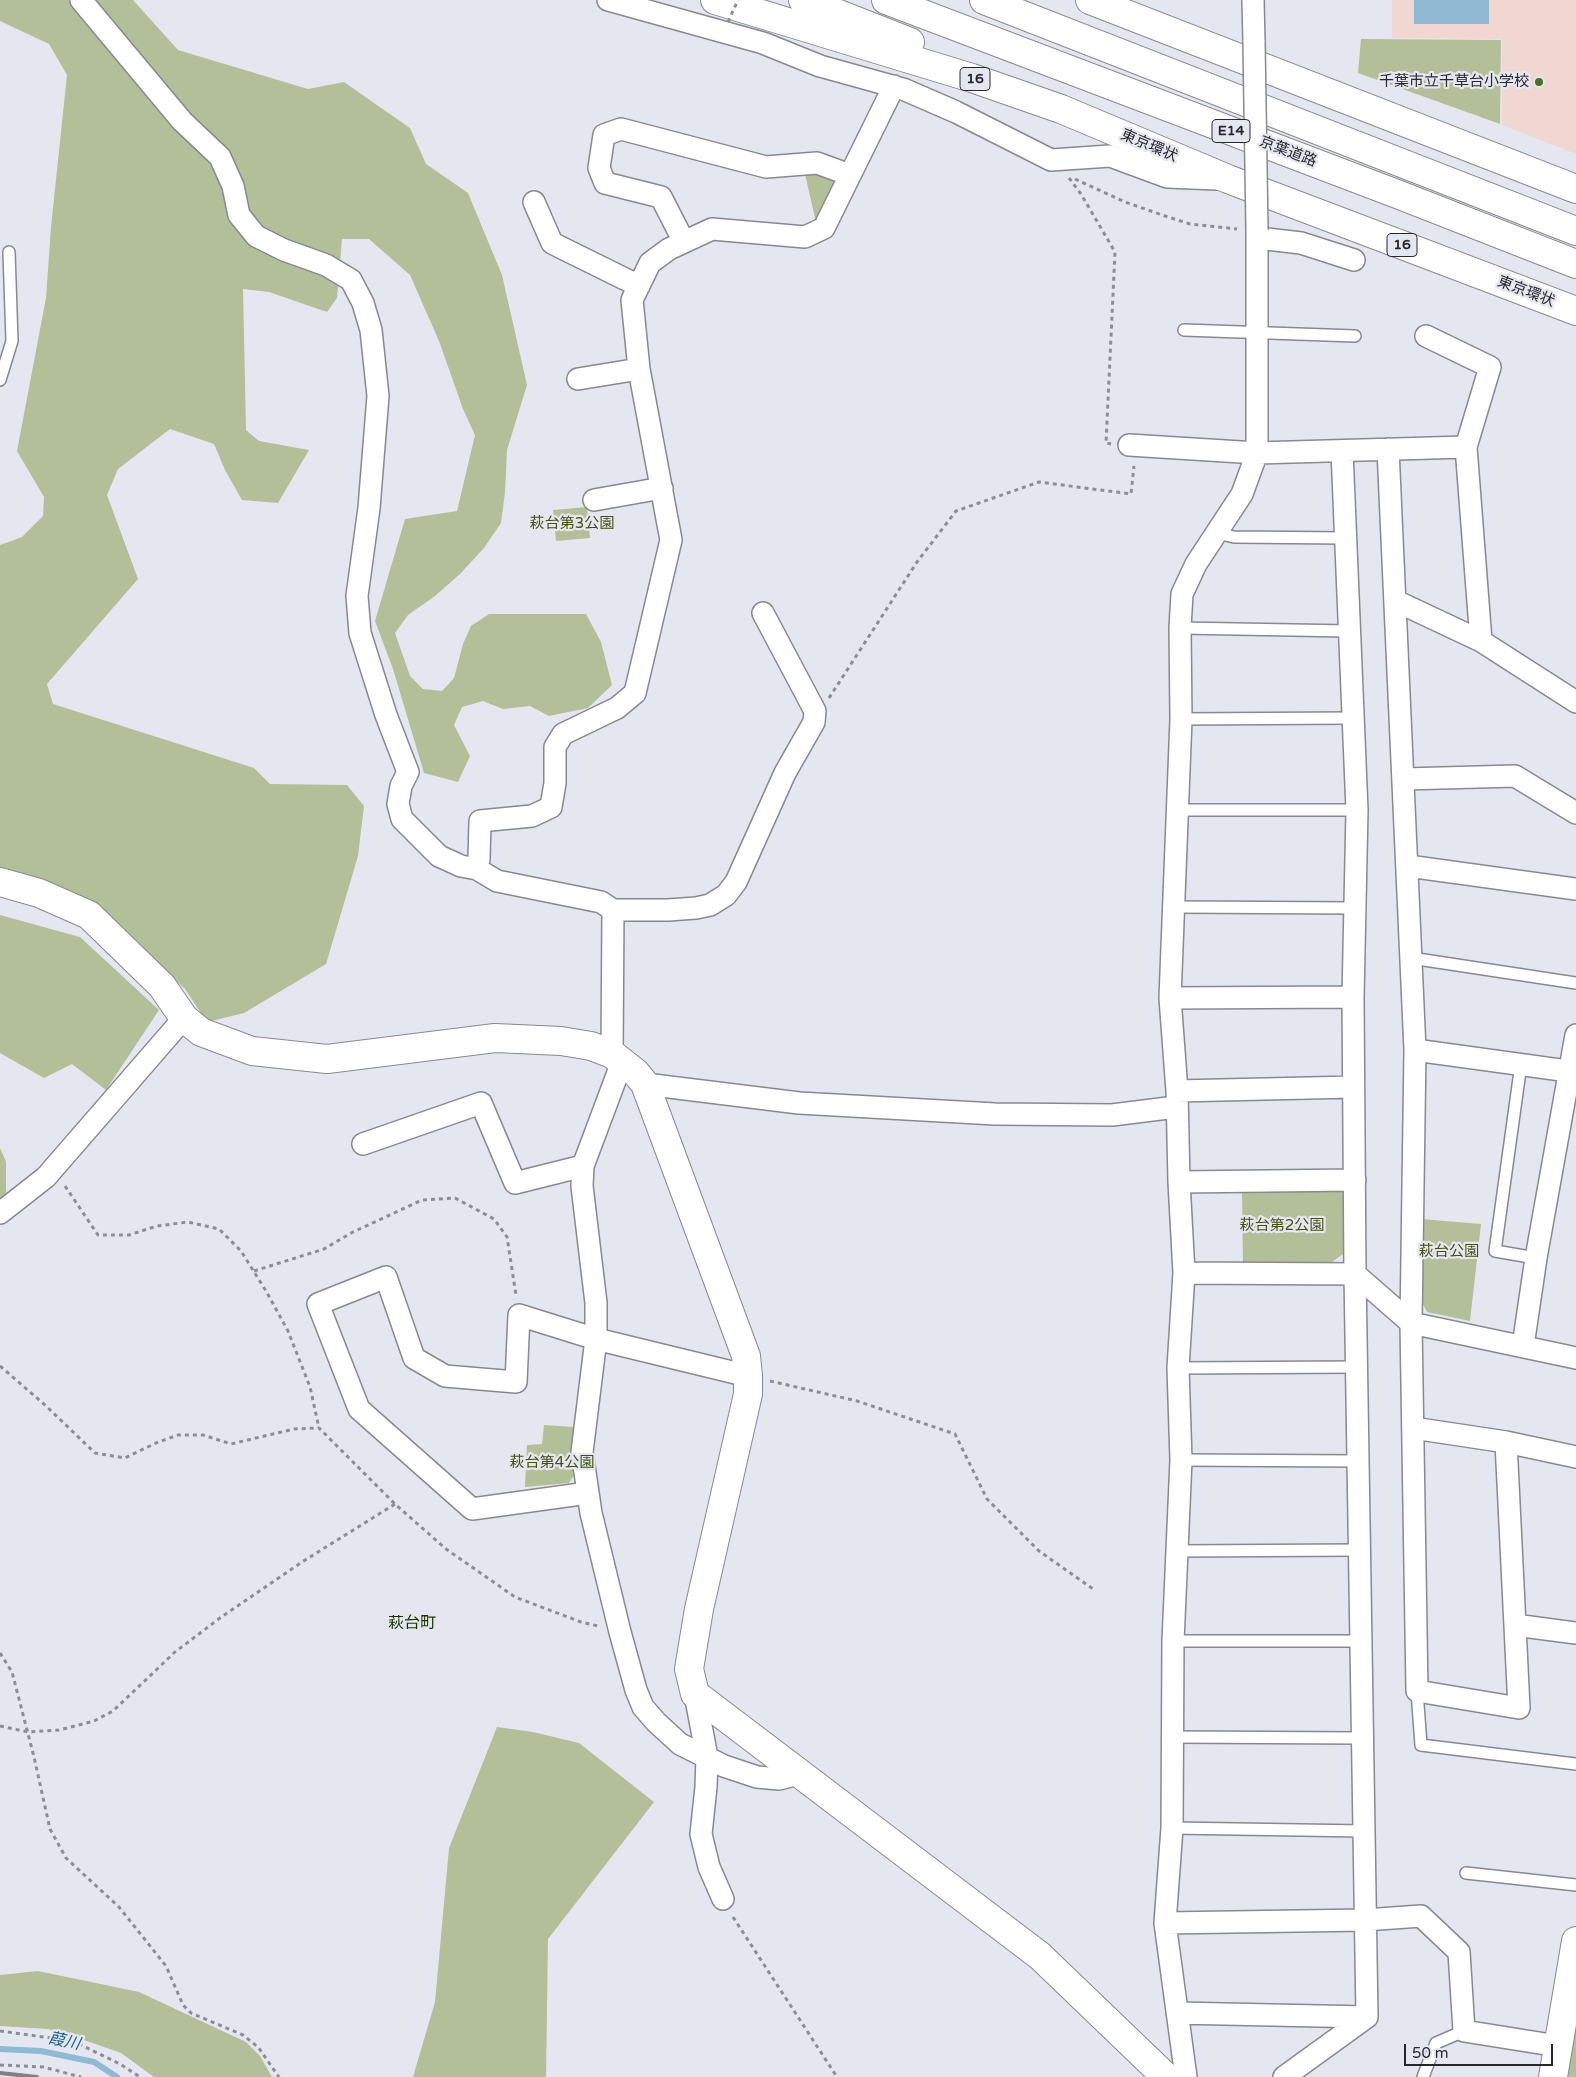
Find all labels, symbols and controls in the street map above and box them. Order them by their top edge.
road number: 16 [960,68,990,90]
place label: 千葉市立千草台小学校 [1379,73,1529,91]
marker: 千葉市立千草台小学校 [1533,76,1545,88]
road number: E14 [1212,120,1250,142]
street label: 東京環状 [1118,126,1180,166]
street label: 京葉道路 [1257,133,1319,171]
road number: 16 [1387,234,1417,256]
street label: 東京環状 [1495,273,1557,311]
park label: 萩台第3公園 [530,515,614,533]
park label: 萩台第2公園 [1240,1217,1324,1235]
park label: 萩台公園 [1419,1243,1479,1261]
park label: 萩台第4公園 [510,1454,594,1472]
district label: 萩台町 [388,1614,436,1634]
water label: 葭川 [46,2029,82,2055]
scale bar [1406,2034,1555,2066]
text: 50 m [1412,2044,1449,2062]

